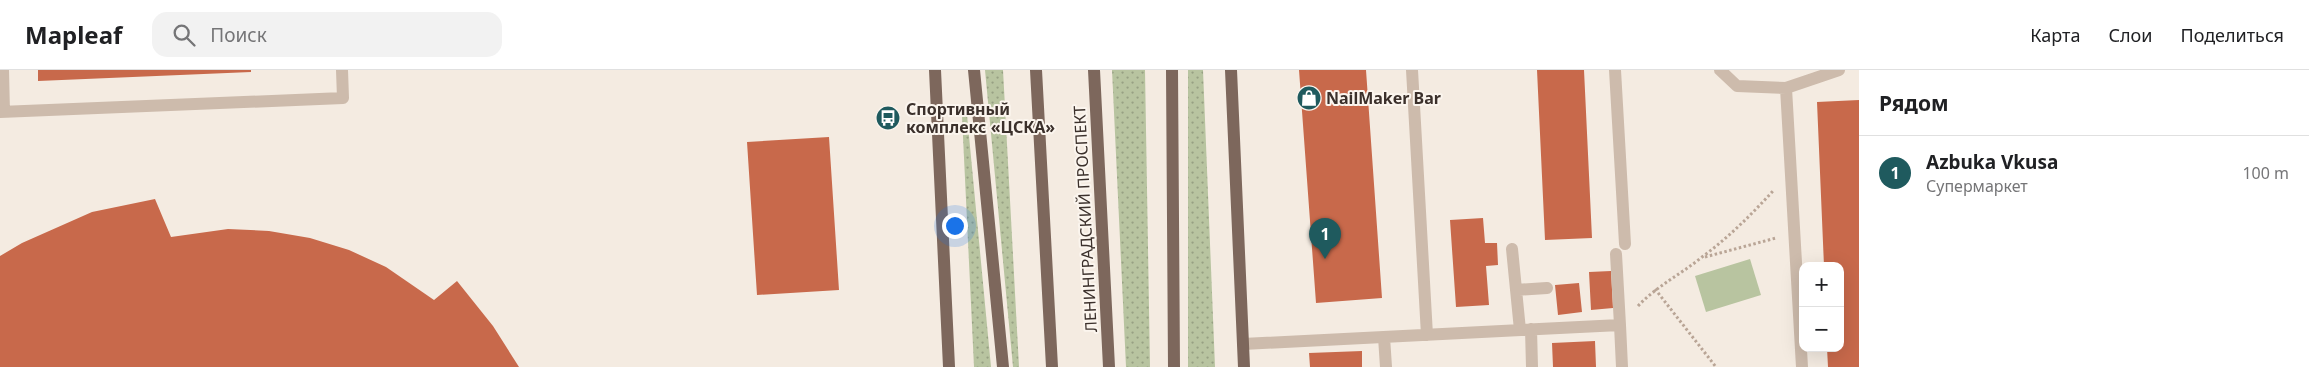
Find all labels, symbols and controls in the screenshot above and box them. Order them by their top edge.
search box [152,12,502,57]
text: Mapleaf [25,18,122,51]
icon: search [170,21,198,49]
text: Поиск [210,22,267,48]
text: Карта [2030,23,2080,47]
text: Слои [2108,23,2152,47]
text: Поделиться [2180,23,2284,47]
shop icon: NailMaker Bar [1296,85,1322,111]
place label: NailMaker Bar [1326,87,1441,109]
text: Рядом [1879,89,1949,117]
place label: Спортивный комплекс «ЦСКА» [906,98,1055,138]
bus stop icon: Спортивный комплекс «ЦСКА» [875,105,901,131]
street label: ЛЕНИНГРАДСКИЙ ПРОСПЕКТ [1068,105,1102,333]
text: Azbuka Vkusa [1926,149,2058,175]
text: 1 [1890,162,1900,184]
text: 100 m [2242,162,2289,184]
text: Супермаркет [1926,175,2028,197]
your location [942,213,968,239]
pin: 1 [1309,218,1341,259]
map controls [1799,262,1844,352]
button: + [1799,262,1844,307]
button: − [1799,307,1844,352]

